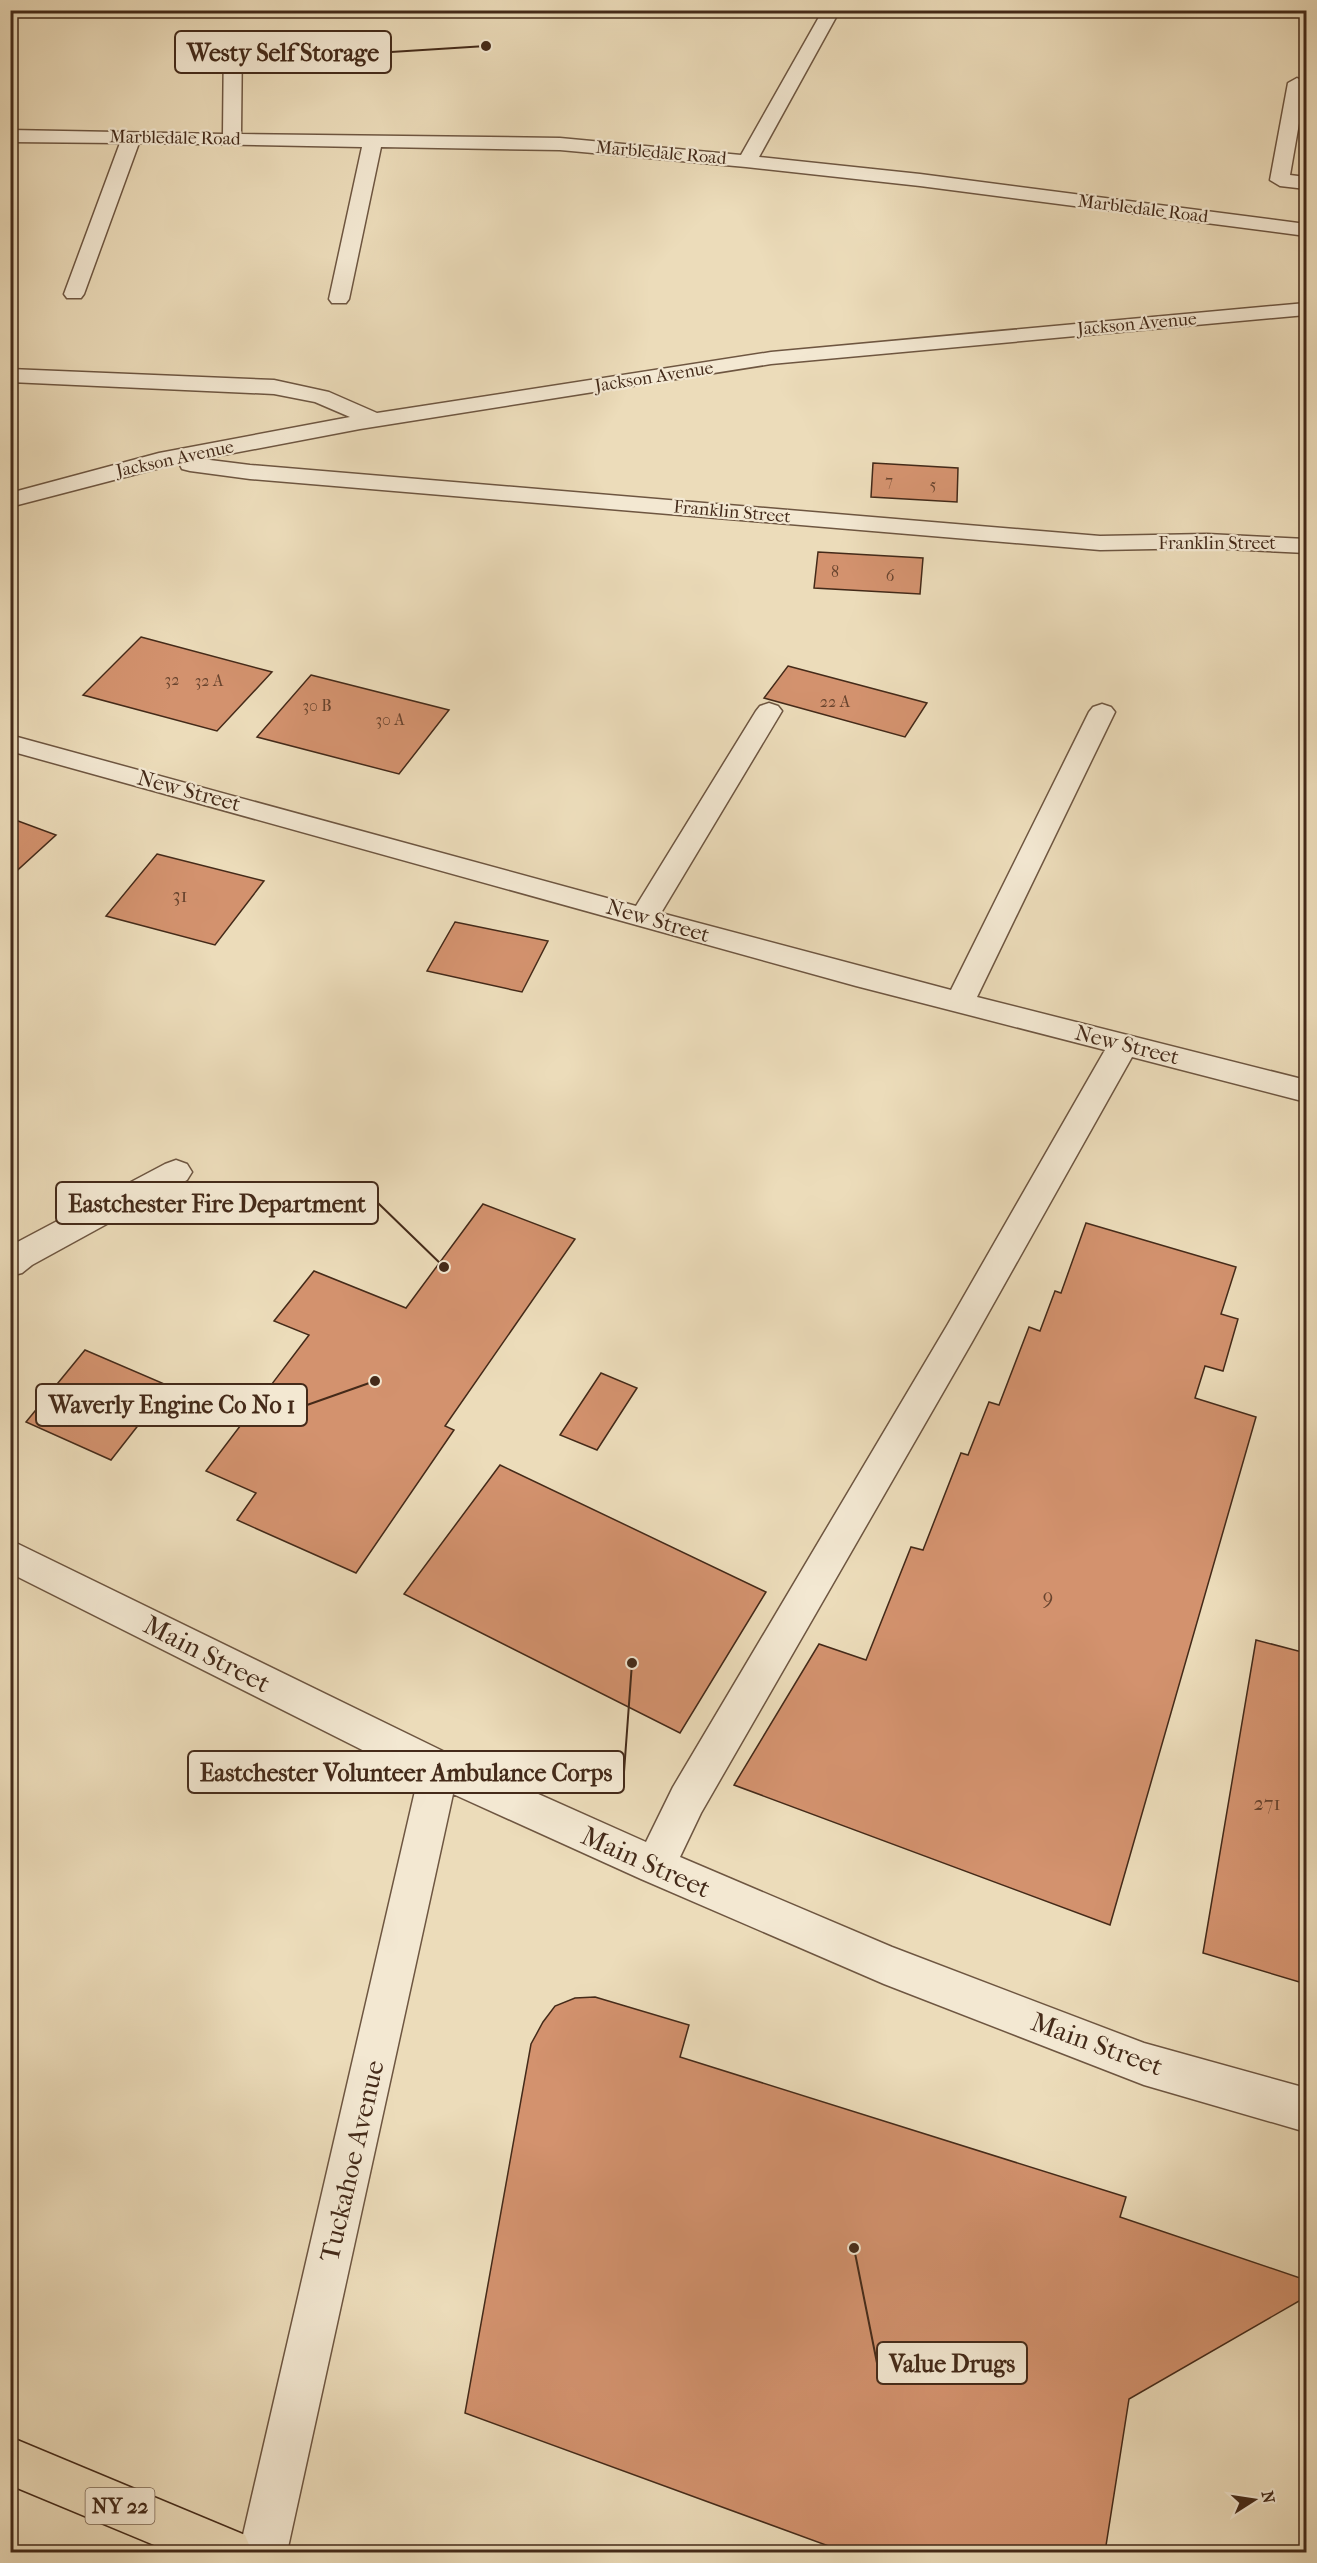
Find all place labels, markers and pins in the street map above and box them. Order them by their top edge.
callout: Westy Self Storage [175,31,391,73]
callout: Eastchester Fire Department [56,1182,378,1224]
callout: Waverly Engine Co No 1 [36,1384,307,1426]
callout: Eastchester Volunteer Ambulance Corps [188,1751,624,1793]
callout: Value Drugs [877,2342,1027,2384]

